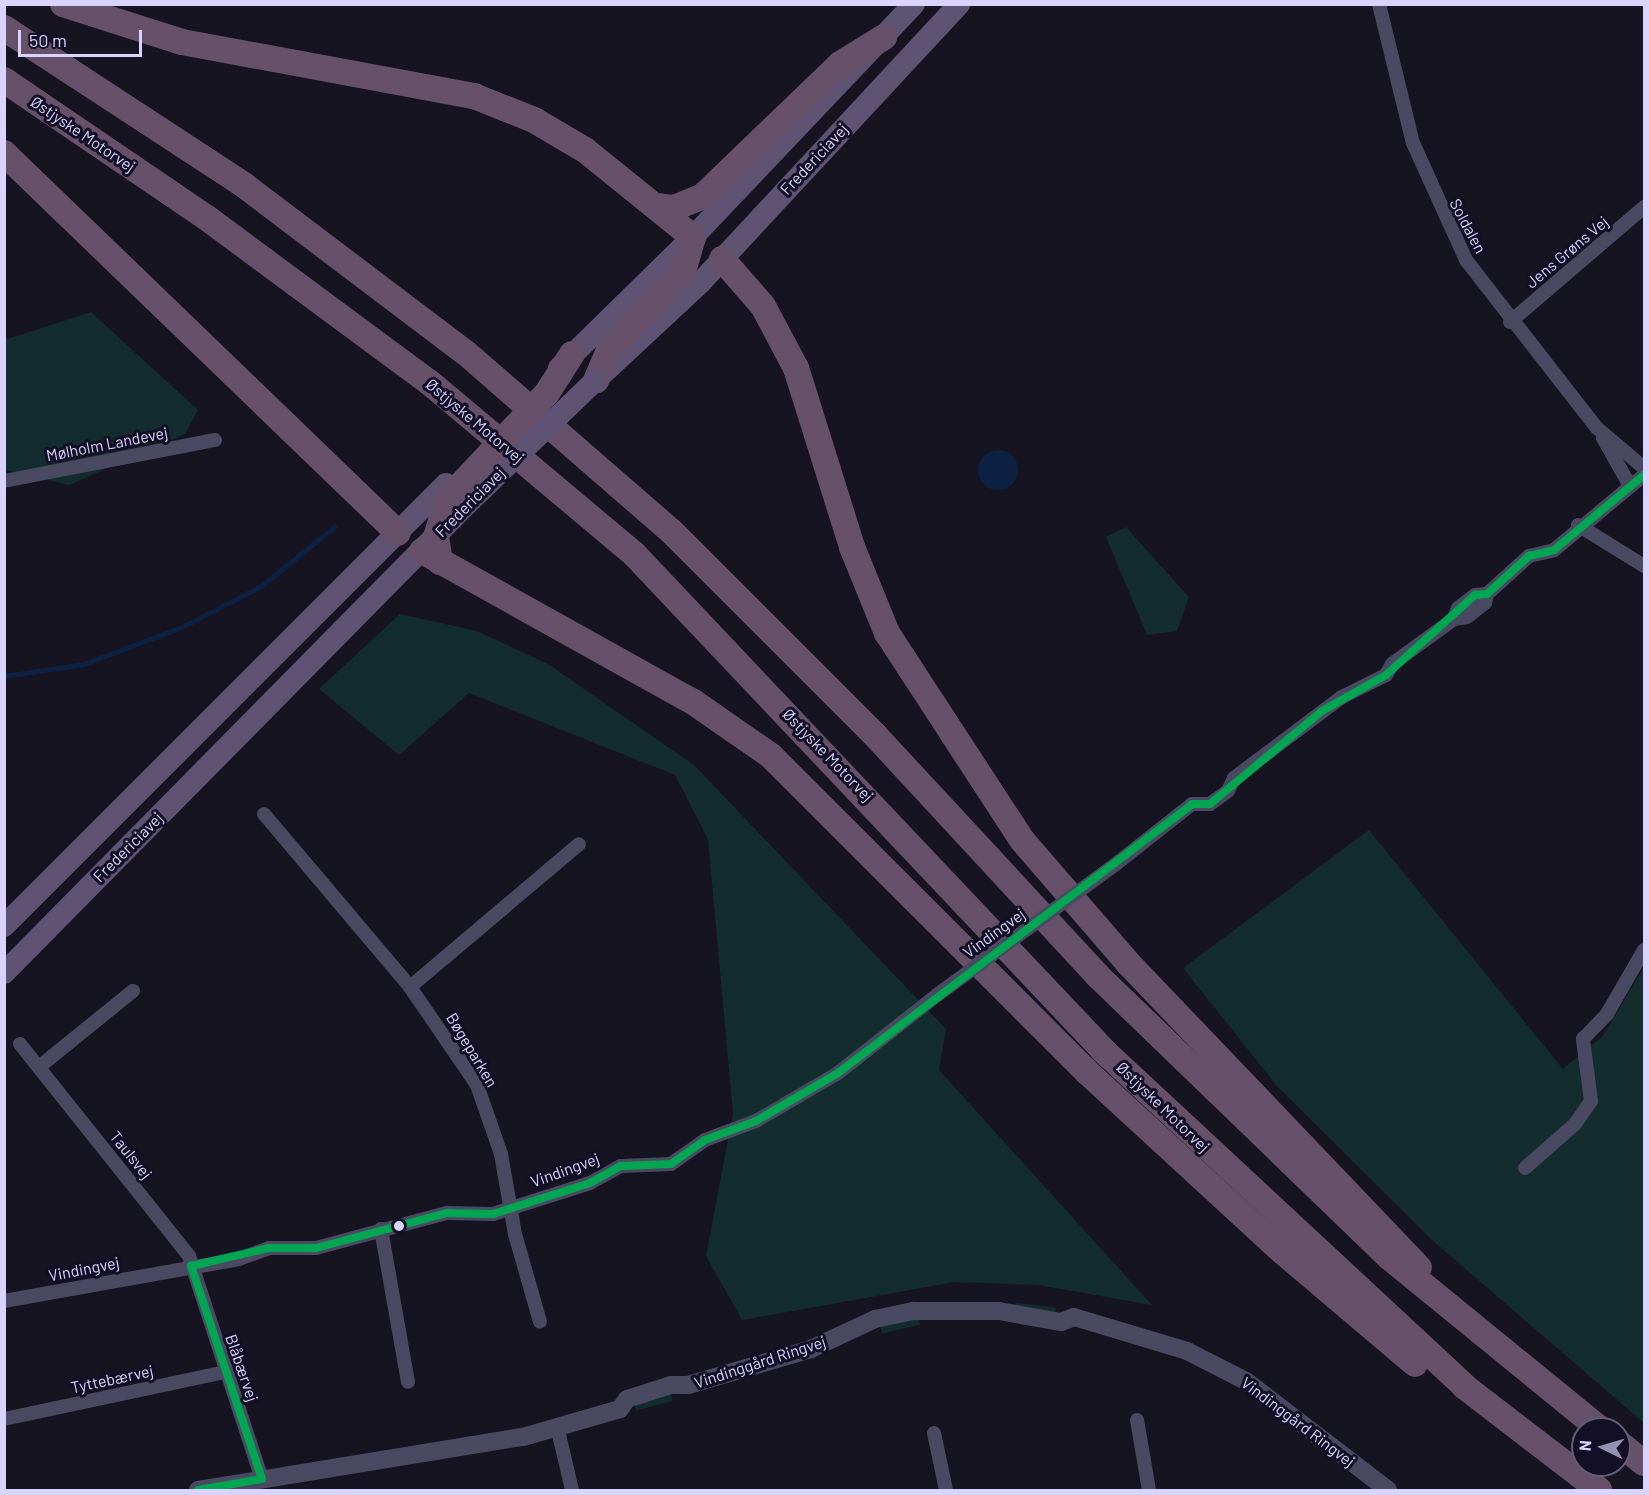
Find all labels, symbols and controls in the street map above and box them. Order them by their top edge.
scale bar [21,18,146,56]
text: 50 m [29,29,67,51]
street label: Østjyske Motorvej [27,92,139,176]
street label: Fredericiavej [776,119,852,199]
street label: Soldalen [1446,195,1490,257]
street label: Jens Grøns Vej [1522,212,1612,292]
street label: Østjyske Motorvej [422,374,528,468]
street label: Mølholm Landevej [45,423,169,465]
street label: Fredericiavej [431,463,509,541]
street label: Østjyske Motorvej [779,705,877,805]
street label: Fredericiavej [89,808,167,886]
street label: Vindingvej [959,904,1029,962]
street label: Bøgeparken [442,1009,502,1091]
street label: Østjyske Motorvej [1113,1058,1213,1156]
street label: Taulsvej [106,1127,156,1183]
street label: Vindingvej [528,1149,602,1191]
unlabelled marker [393,1220,405,1232]
street label: Vindingvej [47,1253,121,1285]
street label: Blåbærvej [222,1332,262,1404]
street label: Vindinggård Ringvej [692,1332,828,1392]
street label: Tyttebærvej [69,1361,155,1397]
street label: Vindinggård Ringvej [1237,1373,1359,1471]
north arrow [1571,1417,1631,1477]
text: N [1575,1439,1594,1452]

